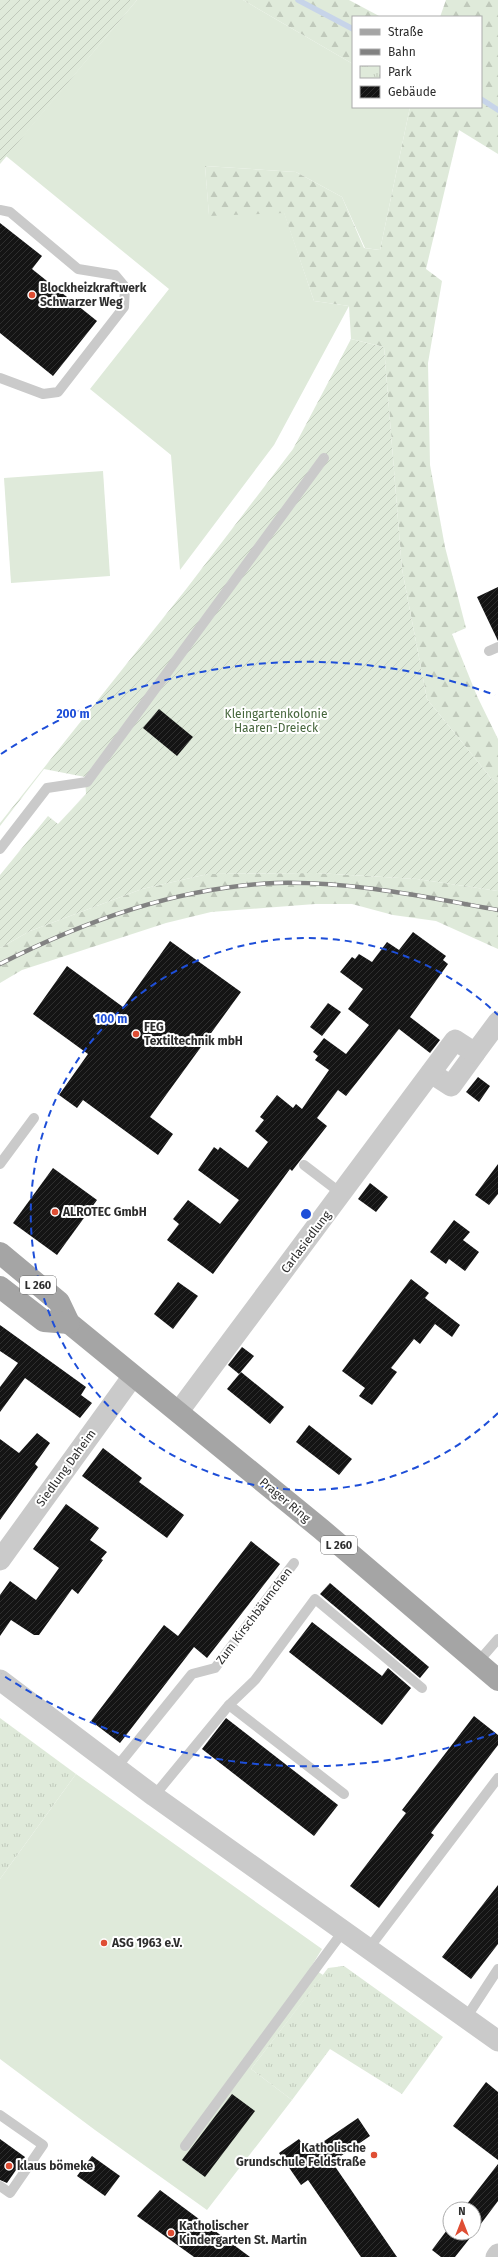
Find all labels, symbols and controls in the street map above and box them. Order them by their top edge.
legend [352,16,482,108]
text: Straße [388,25,423,39]
text: Bahn [388,45,416,59]
text: Park [388,65,412,79]
text: Gebäude [388,85,436,99]
place label: Blockheizkraftwerk Schwarzer Weg [40,281,147,309]
marker: Blockheizkraftwerk Schwarzer Weg [27,290,37,300]
text: 200 m [56,707,90,721]
park label: Kleingartenkolonie Haaren-Dreieck [225,707,327,735]
text: 100 m [95,1012,127,1026]
place label: FEG Textiltechnik mbH [144,1020,243,1048]
marker: FEG Textiltechnik mbH [131,1029,141,1039]
place label: ALROTEC GmbH [62,1205,147,1219]
marker: ALROTEC GmbH [50,1207,60,1217]
centre of rings [299,1207,313,1221]
street label: Carlasiedlung [278,1208,334,1276]
road number: L 260 [20,1276,56,1294]
street label: Siedlung Daheim [33,1427,99,1509]
street label: Prager Ring [257,1475,314,1526]
road number: L 260 [321,1536,357,1554]
street label: Zum Kirschbäumchen [213,1565,295,1667]
place label: ASG 1963 e.V. [111,1936,183,1950]
marker: ASG 1963 e.V. [99,1938,109,1948]
place label: Katholische Grundschule Feldstraße [236,2141,366,2169]
marker: Katholische Grundschule Feldstraße [369,2150,379,2160]
place label: klaus bömeke [17,2159,94,2173]
marker: klaus bömeke [4,2161,14,2171]
north arrow [442,2201,482,2241]
text: N [458,2205,466,2218]
place label: Katholischer Kindergarten St. Martin [179,2219,307,2247]
marker: Katholischer Kindergarten St. Martin [166,2228,176,2238]

